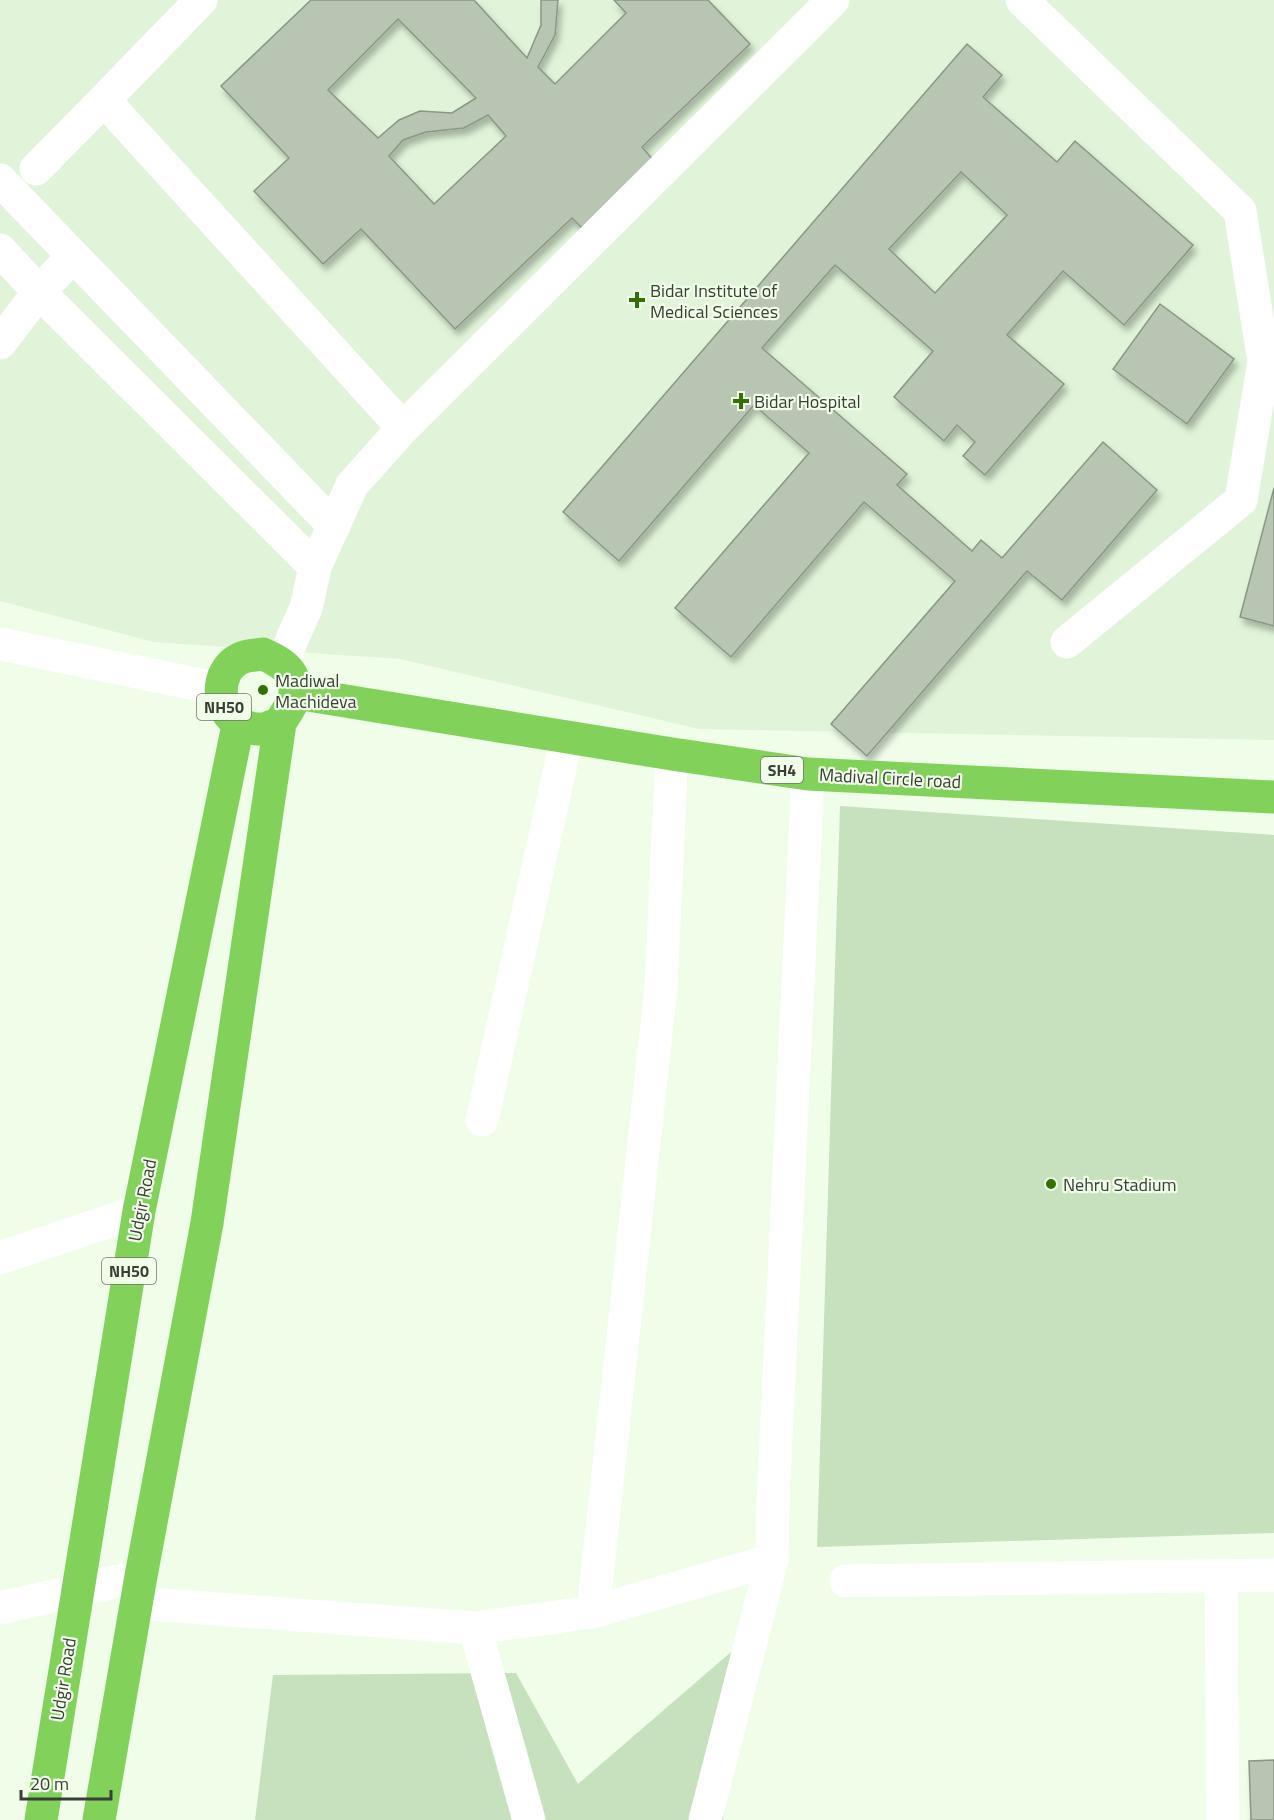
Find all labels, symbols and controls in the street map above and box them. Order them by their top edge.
place label: Bidar Institute of Medical Sciences [650,277,778,325]
marker: Bidar Institute of Medical Sciences [628,291,646,309]
place label: Bidar Hospital [754,388,861,415]
marker: Bidar Hospital [732,392,750,410]
place label: Madiwal Machideva [275,667,357,715]
marker: Madiwal Machideva [256,683,270,697]
road number: NH50 [197,694,251,720]
road number: SH4 [761,757,803,783]
street label: Madival Circle road [818,761,962,795]
street label: Udgir Road [121,1156,163,1244]
place label: Nehru Stadium [1063,1171,1177,1198]
marker: Nehru Stadium [1044,1177,1058,1191]
road number: NH50 [102,1258,156,1284]
street label: Udgir Road [43,1636,83,1722]
scale bar [21,1763,111,1801]
text: 20 m [30,1770,69,1797]

